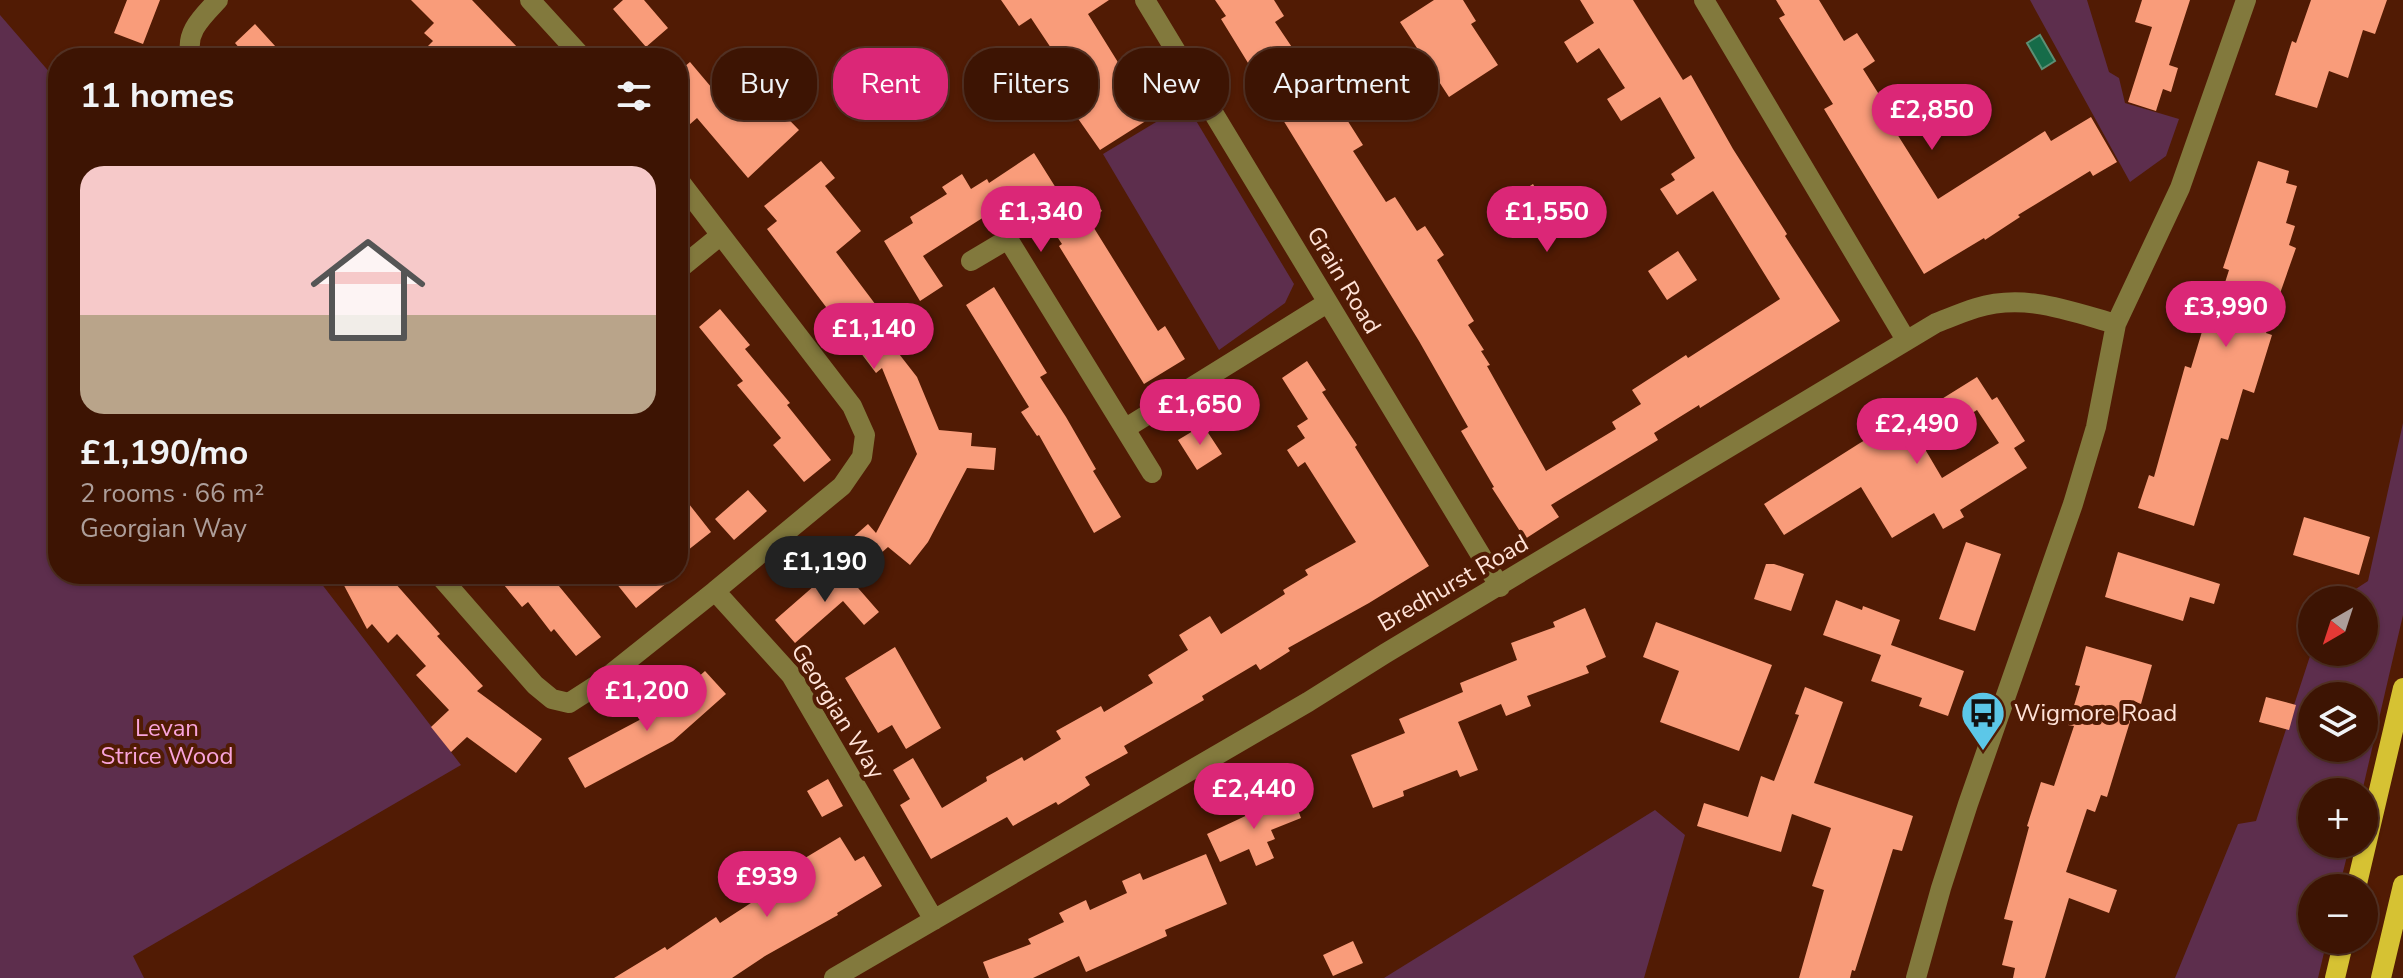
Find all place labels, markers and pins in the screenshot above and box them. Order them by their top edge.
pin: £2,850 [1867,84,1997,152]
pin: £1,340 [976,186,1106,254]
pin: £1,550 [1482,186,1612,254]
pin: £3,990 [2161,281,2291,349]
pin: £1,140 [809,303,939,371]
pin: £1,650 [1135,379,1265,447]
pin: £2,490 [1852,398,1982,466]
pin: £1,190 [760,536,890,604]
pin: £1,200 [582,665,712,733]
bus stop icon: Wigmore Road [1959,689,2007,752]
place label: Wigmore Road [2014,697,2177,729]
pin: £2,440 [1189,763,1319,831]
pin: £939 [720,851,814,919]

